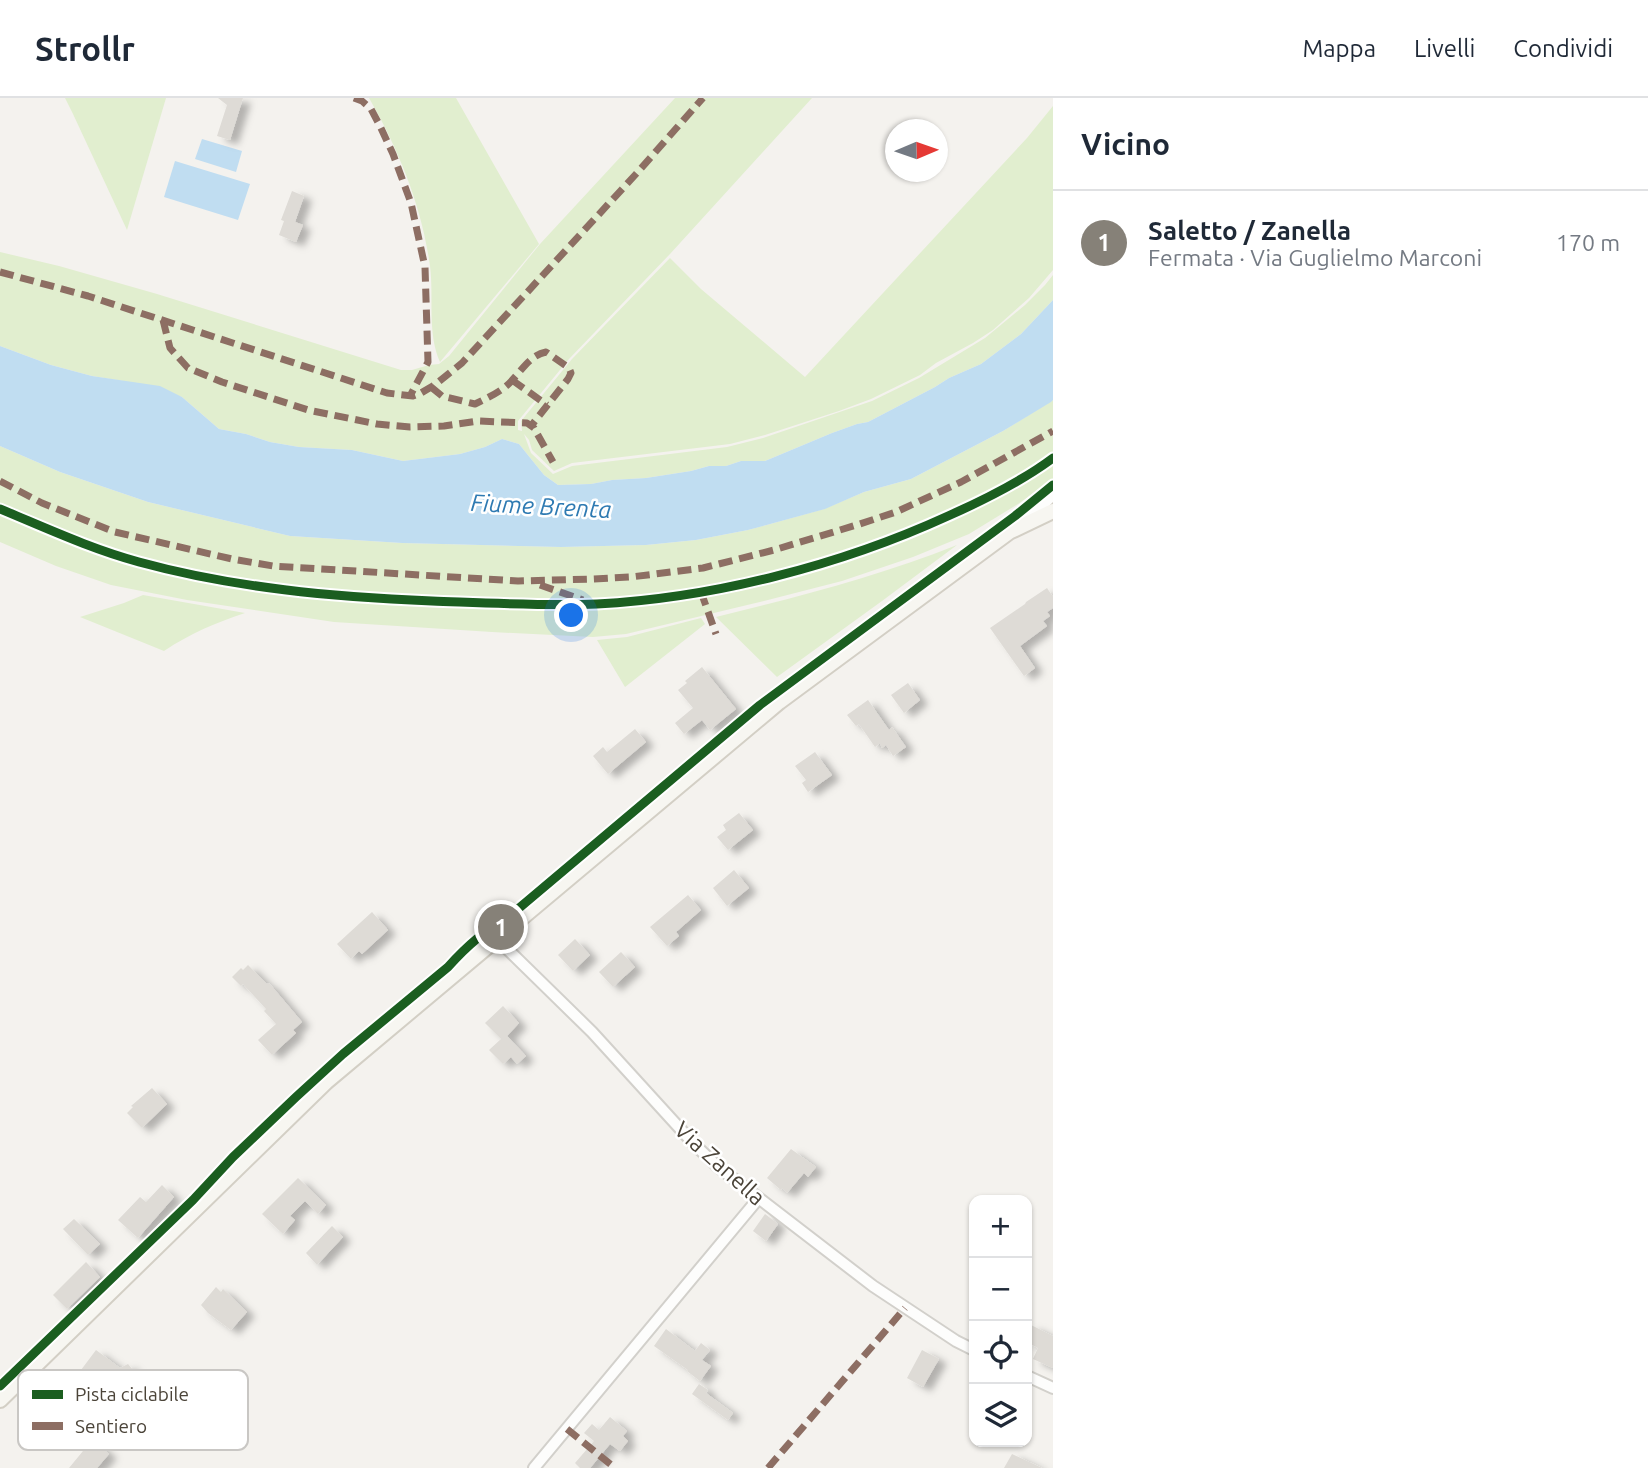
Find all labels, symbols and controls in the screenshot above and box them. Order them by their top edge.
text: Strollr [35,30,135,67]
text: Mappa [1302,35,1376,62]
text: Livelli [1414,35,1475,62]
text: Condividi [1513,35,1613,62]
north arrow [885,119,948,182]
text: Vicino [1081,127,1170,161]
text: Saletto / Zanella [1148,216,1351,245]
text: 1 [1098,230,1110,255]
text: 170 m [1556,230,1620,255]
text: Fermata · Via Guglielmo Marconi [1148,245,1482,270]
water label: Fiume Brenta [470,489,612,523]
your location [554,598,588,632]
pin: 1 [478,901,524,953]
street label: Via Zanella [670,1116,770,1210]
map controls [969,1195,1032,1447]
button: + [969,1195,1032,1258]
button: − [969,1258,1032,1321]
button: locate [969,1321,1032,1384]
legend [18,1370,248,1450]
text: Pista ciclabile [75,1383,189,1405]
button: layers [969,1384,1032,1447]
text: Sentiero [75,1415,147,1437]

